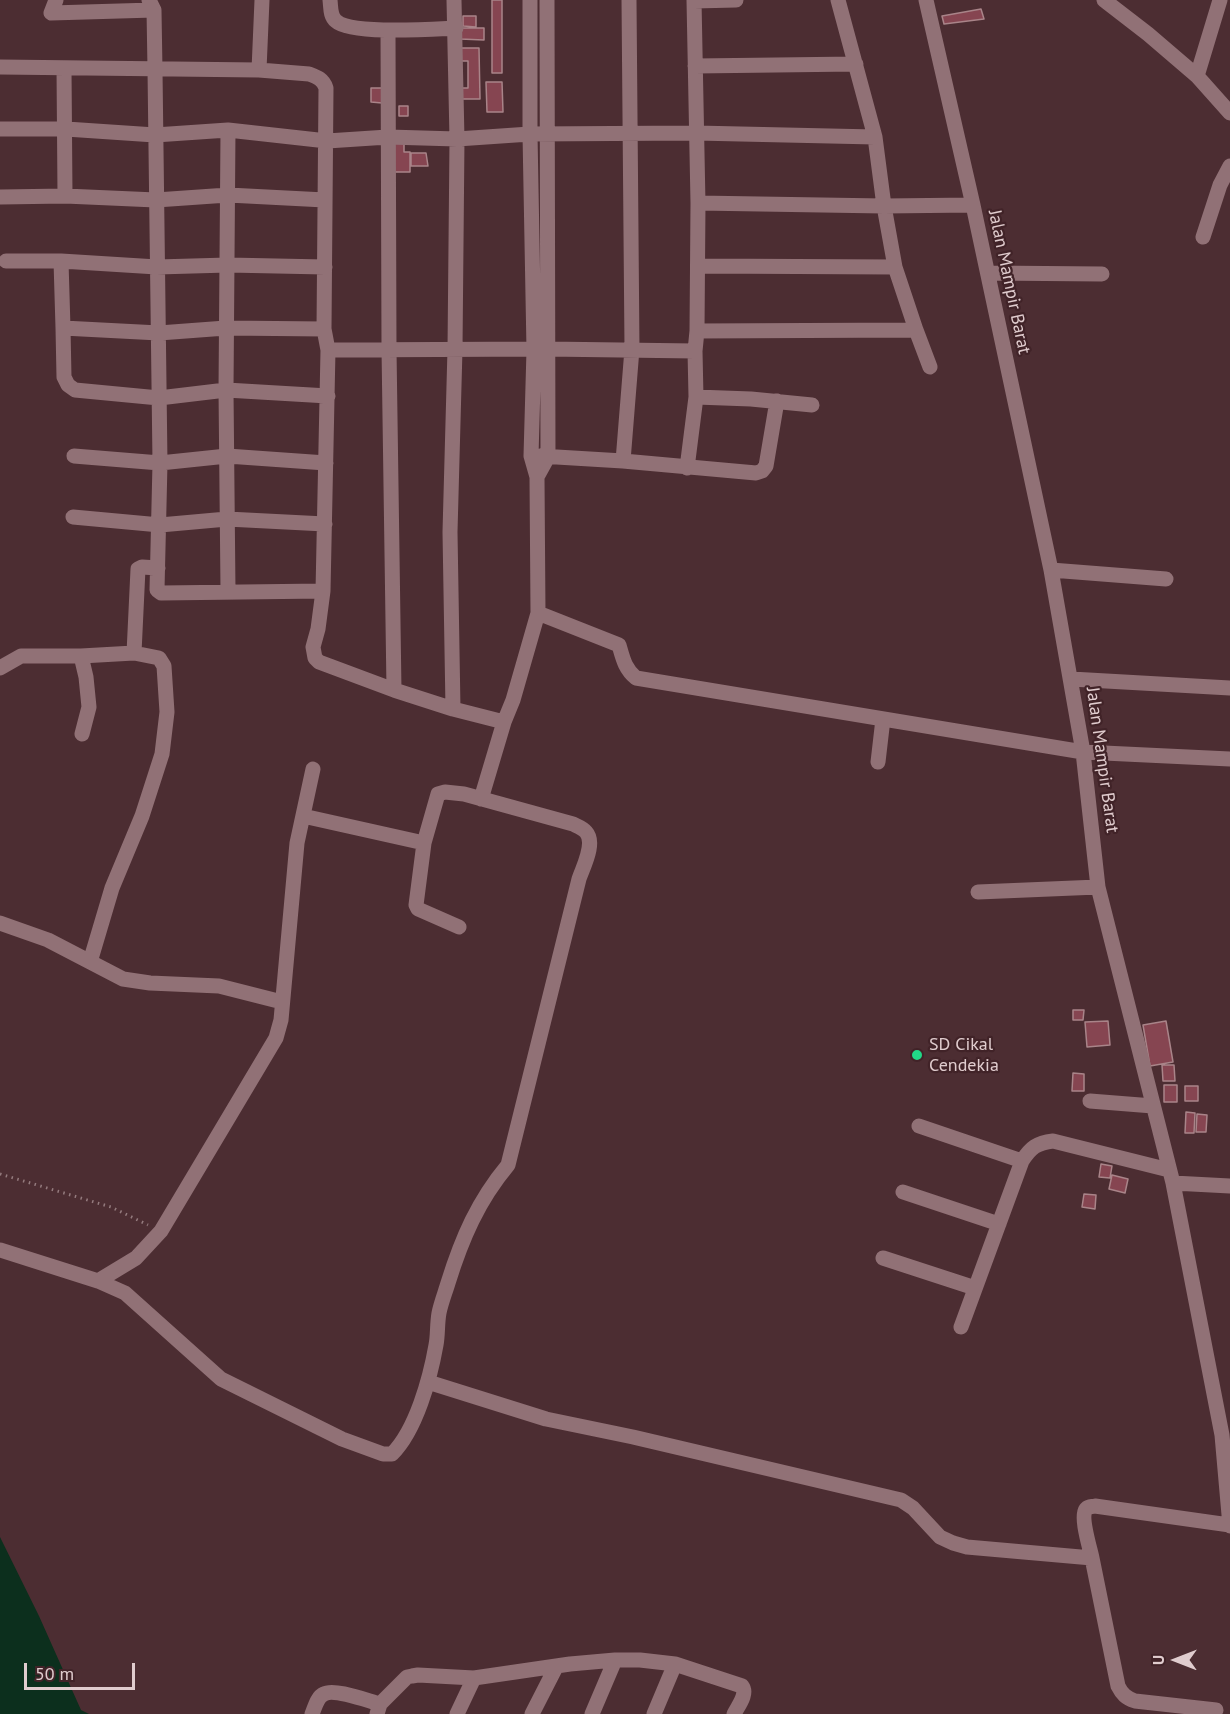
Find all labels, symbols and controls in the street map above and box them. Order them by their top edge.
street label: Jalan Mampir Barat [983,208,1035,356]
street label: Jalan Mampir Barat [1081,686,1123,834]
place label: SD Cikal Cendekia [929,1034,999,1076]
marker: SD Cikal Cendekia [910,1048,924,1062]
north arrow [1146,1630,1206,1690]
scale bar [27,1651,138,1689]
text: U [1148,1655,1168,1665]
text: 50 m [35,1662,74,1685]

